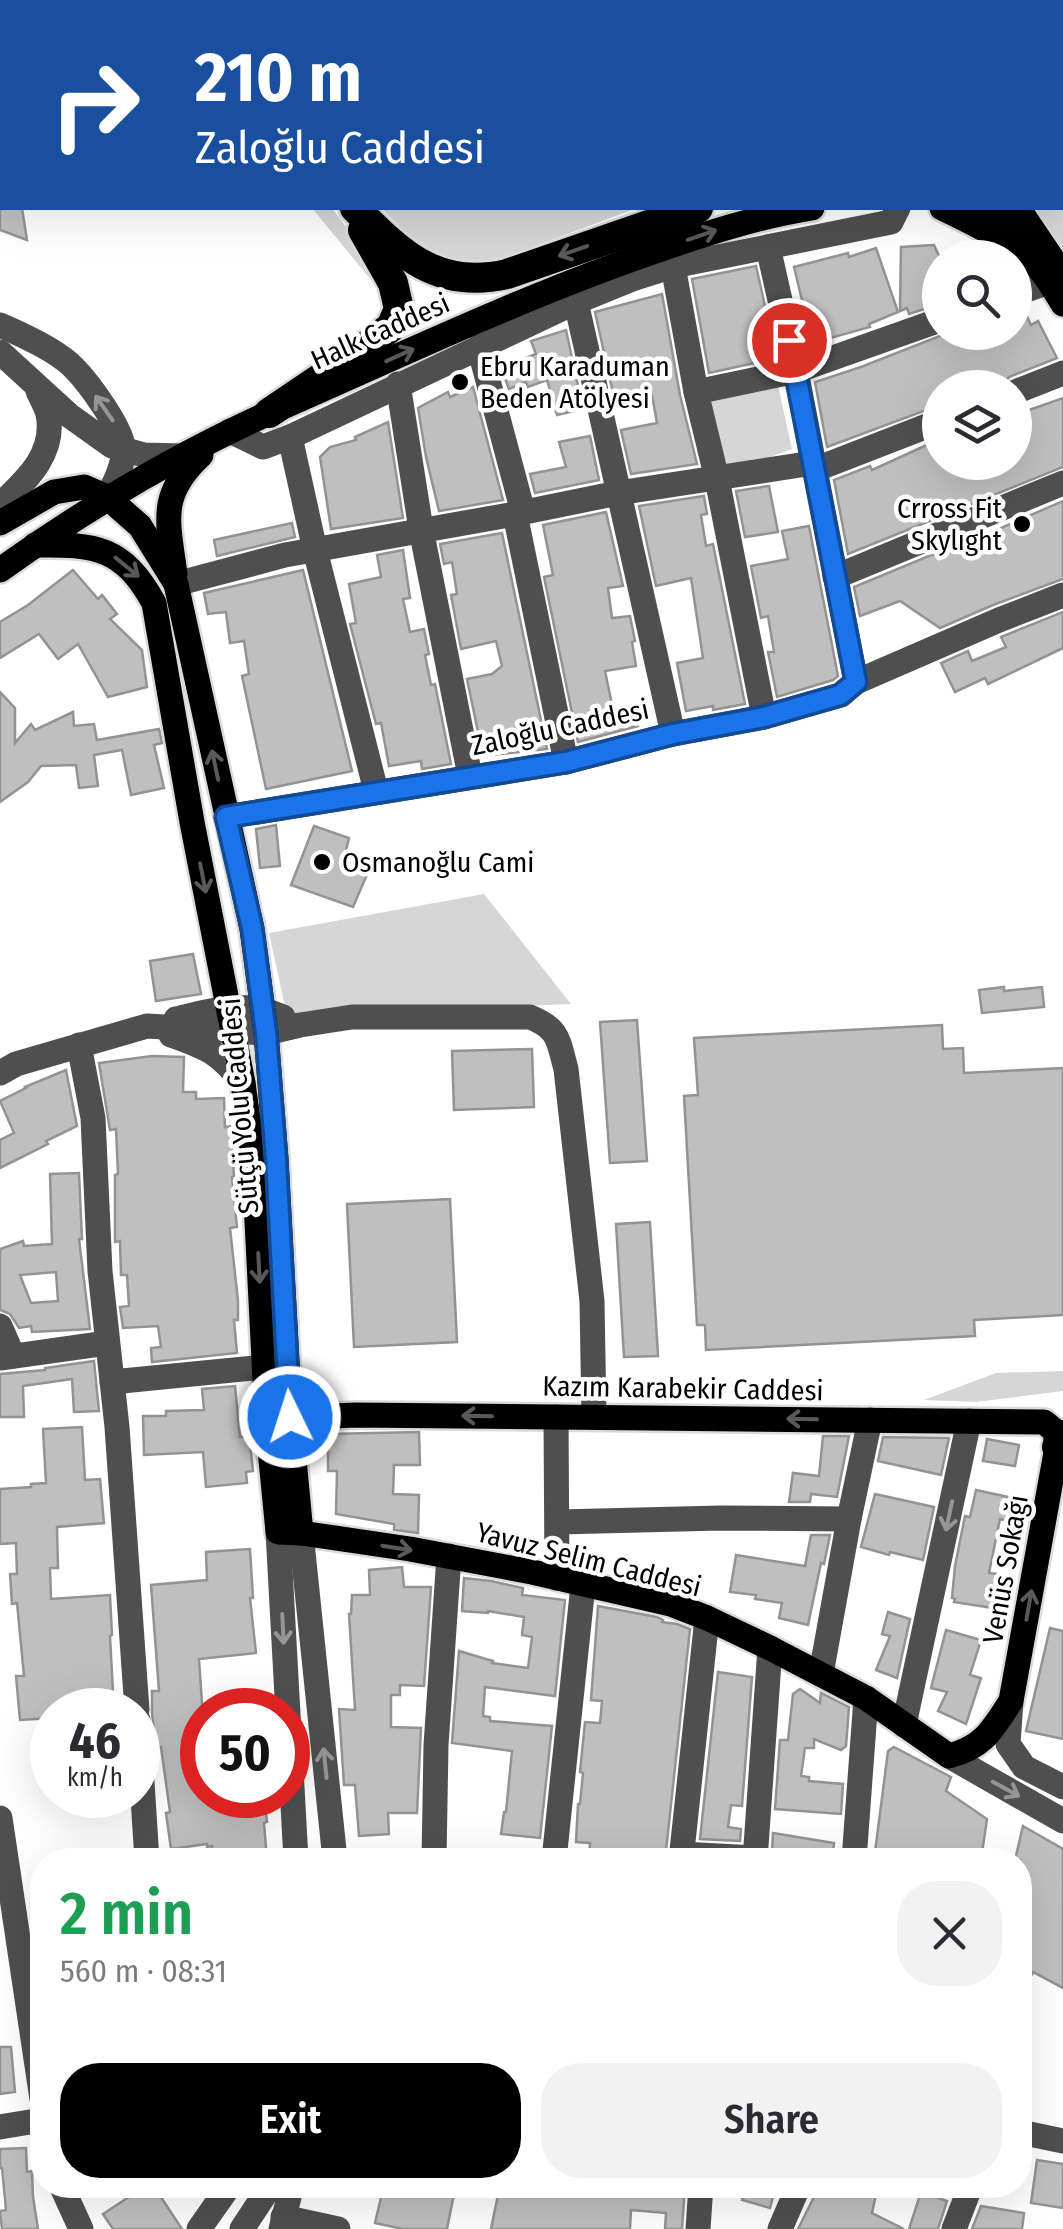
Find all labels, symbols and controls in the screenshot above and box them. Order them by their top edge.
text: 210 m [195,36,362,120]
icon: right [30,40,160,170]
text: Zaloğlu Caddesi [195,121,485,175]
one-way arrow [686,225,717,243]
map controls [922,240,1032,480]
button: search [922,240,1032,350]
one-way arrow [557,244,589,262]
street label: Halk Caddesi [306,286,454,377]
pin [747,298,832,383]
icon: arrive [762,313,817,368]
one-way arrow [385,345,415,363]
place label: Ebru Karaduman Beden Atölyesi [480,350,670,415]
button: layers [922,370,1032,480]
marker: Ebru Karaduman Beden Atölyesi [449,371,471,393]
one-way arrow [94,395,115,423]
place label: Crross Fit Skylıght [897,492,1003,557]
marker: Crross Fit Skylıght [1011,513,1033,535]
one-way arrow [113,556,139,578]
street label: Zaloğlu Caddesi [468,693,652,762]
one-way arrow [204,750,223,782]
place label: Osmanoğlu Cami [342,846,534,879]
marker: Osmanoğlu Cami [311,851,333,873]
one-way arrow [195,861,214,893]
street label: Sütçü Yolu Caddesi [214,997,265,1215]
one-way arrow [250,1252,269,1284]
position arrow [238,1365,342,1469]
street label: Kazım Karabekir Caddesi [542,1370,824,1407]
one-way arrow [462,1406,494,1426]
one-way arrow [787,1410,820,1428]
street label: Venüs Sokağı [976,1492,1035,1646]
one-way arrow [938,1499,957,1531]
street label: Yavuz Selim Caddesi [473,1516,705,1603]
one-way arrow [380,1539,413,1557]
one-way arrow [1020,1590,1039,1622]
one-way arrow [274,1613,293,1645]
speed limit sign: 50 [180,1688,310,1818]
text: 46 [69,1711,121,1771]
one-way arrow [315,1747,334,1780]
text: km/h [67,1763,123,1793]
one-way arrow [990,1780,1020,1800]
text: 2 min [60,1878,193,1950]
button: close [897,1881,1002,1986]
text: 560 m · 08:31 [60,1952,227,1990]
button: Exit [60,2063,521,2178]
button: Share [541,2063,1002,2178]

